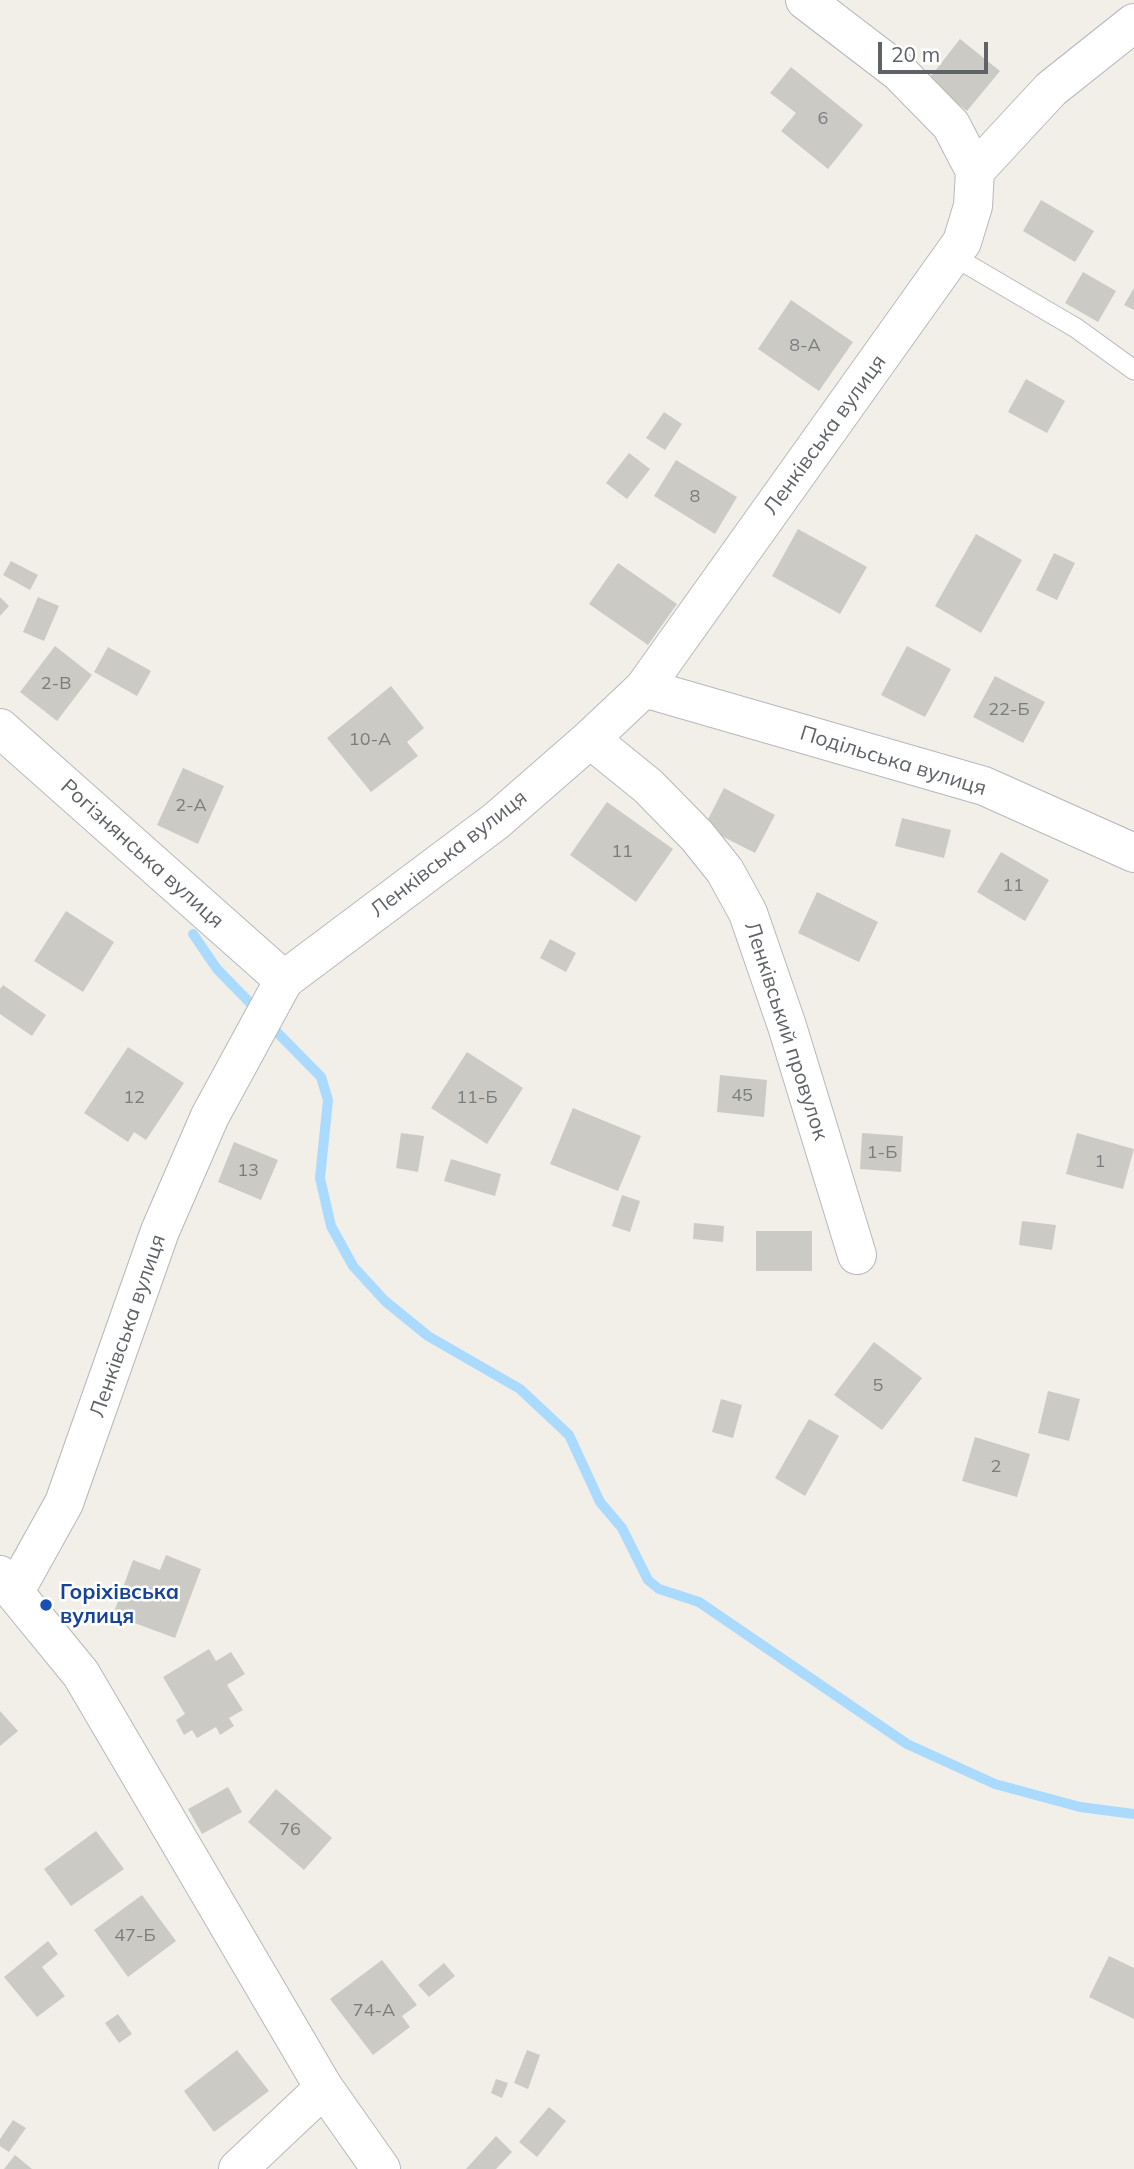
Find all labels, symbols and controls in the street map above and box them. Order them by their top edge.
scale bar [882,28,992,72]
text: 20 m [891,41,940,67]
house number: 6 [818,108,828,130]
house number: 8-А [789,335,821,357]
street label: Ленківська вулиця [758,350,892,520]
house number: 8 [690,486,700,508]
house number: 2-В [41,673,71,695]
house number: 22-Б [988,699,1030,721]
street label: Подільська вулиця [797,721,989,801]
house number: 10-А [349,729,391,751]
street label: Рогізнянська вулиця [55,774,229,934]
street label: Ленківська вулиця [366,785,532,923]
house number: 2-А [175,795,207,817]
house number: 11 [611,841,633,863]
house number: 11 [1002,875,1024,897]
street label: Ленківський провулок [739,919,833,1143]
house number: 45 [731,1085,753,1107]
house number: 12 [123,1087,145,1109]
house number: 11-Б [456,1087,498,1109]
house number: 1-Б [867,1142,897,1164]
house number: 1 [1095,1151,1105,1173]
house number: 13 [237,1160,259,1182]
street label: Ленківська вулиця [85,1231,171,1421]
house number: 5 [873,1375,883,1397]
house number: 2 [991,1456,1001,1478]
place label: Горіхівська вулиця [60,1580,179,1630]
marker: Горіхівська вулиця [38,1597,54,1613]
house number: 76 [279,1819,301,1841]
house number: 47-Б [114,1925,156,1947]
house number: 74-А [353,2000,395,2022]

